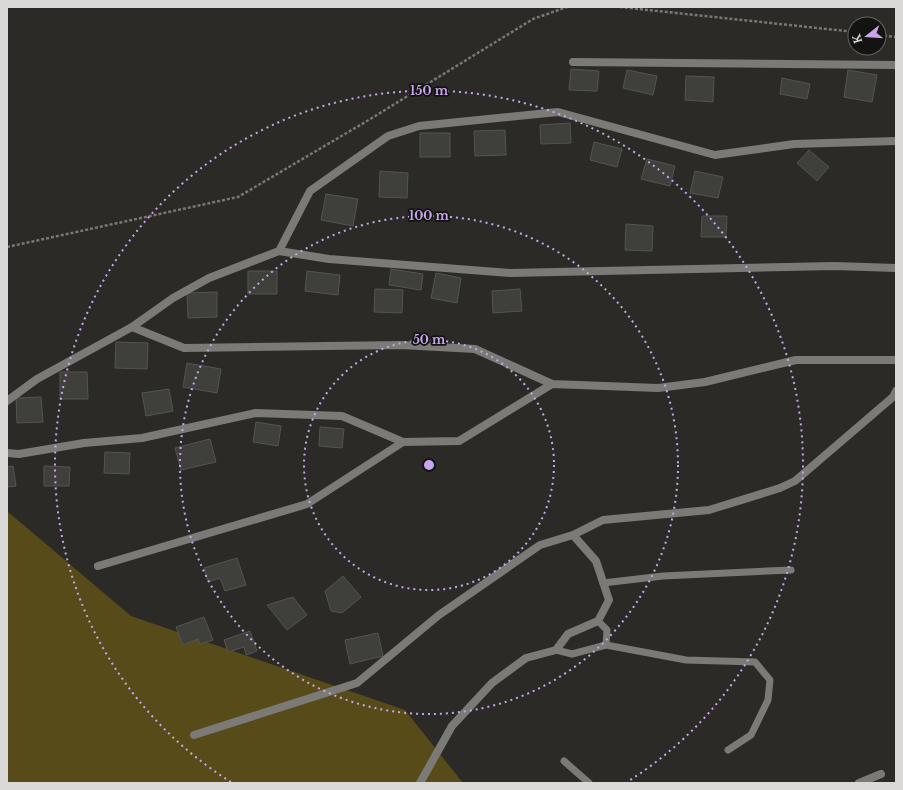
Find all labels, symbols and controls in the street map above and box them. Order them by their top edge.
north arrow [847,16,887,56]
text: K [849,32,865,45]
text: 150 m [410,83,449,98]
text: 100 m [409,208,450,223]
text: 50 m [413,332,446,347]
centre of rings [422,458,436,472]

